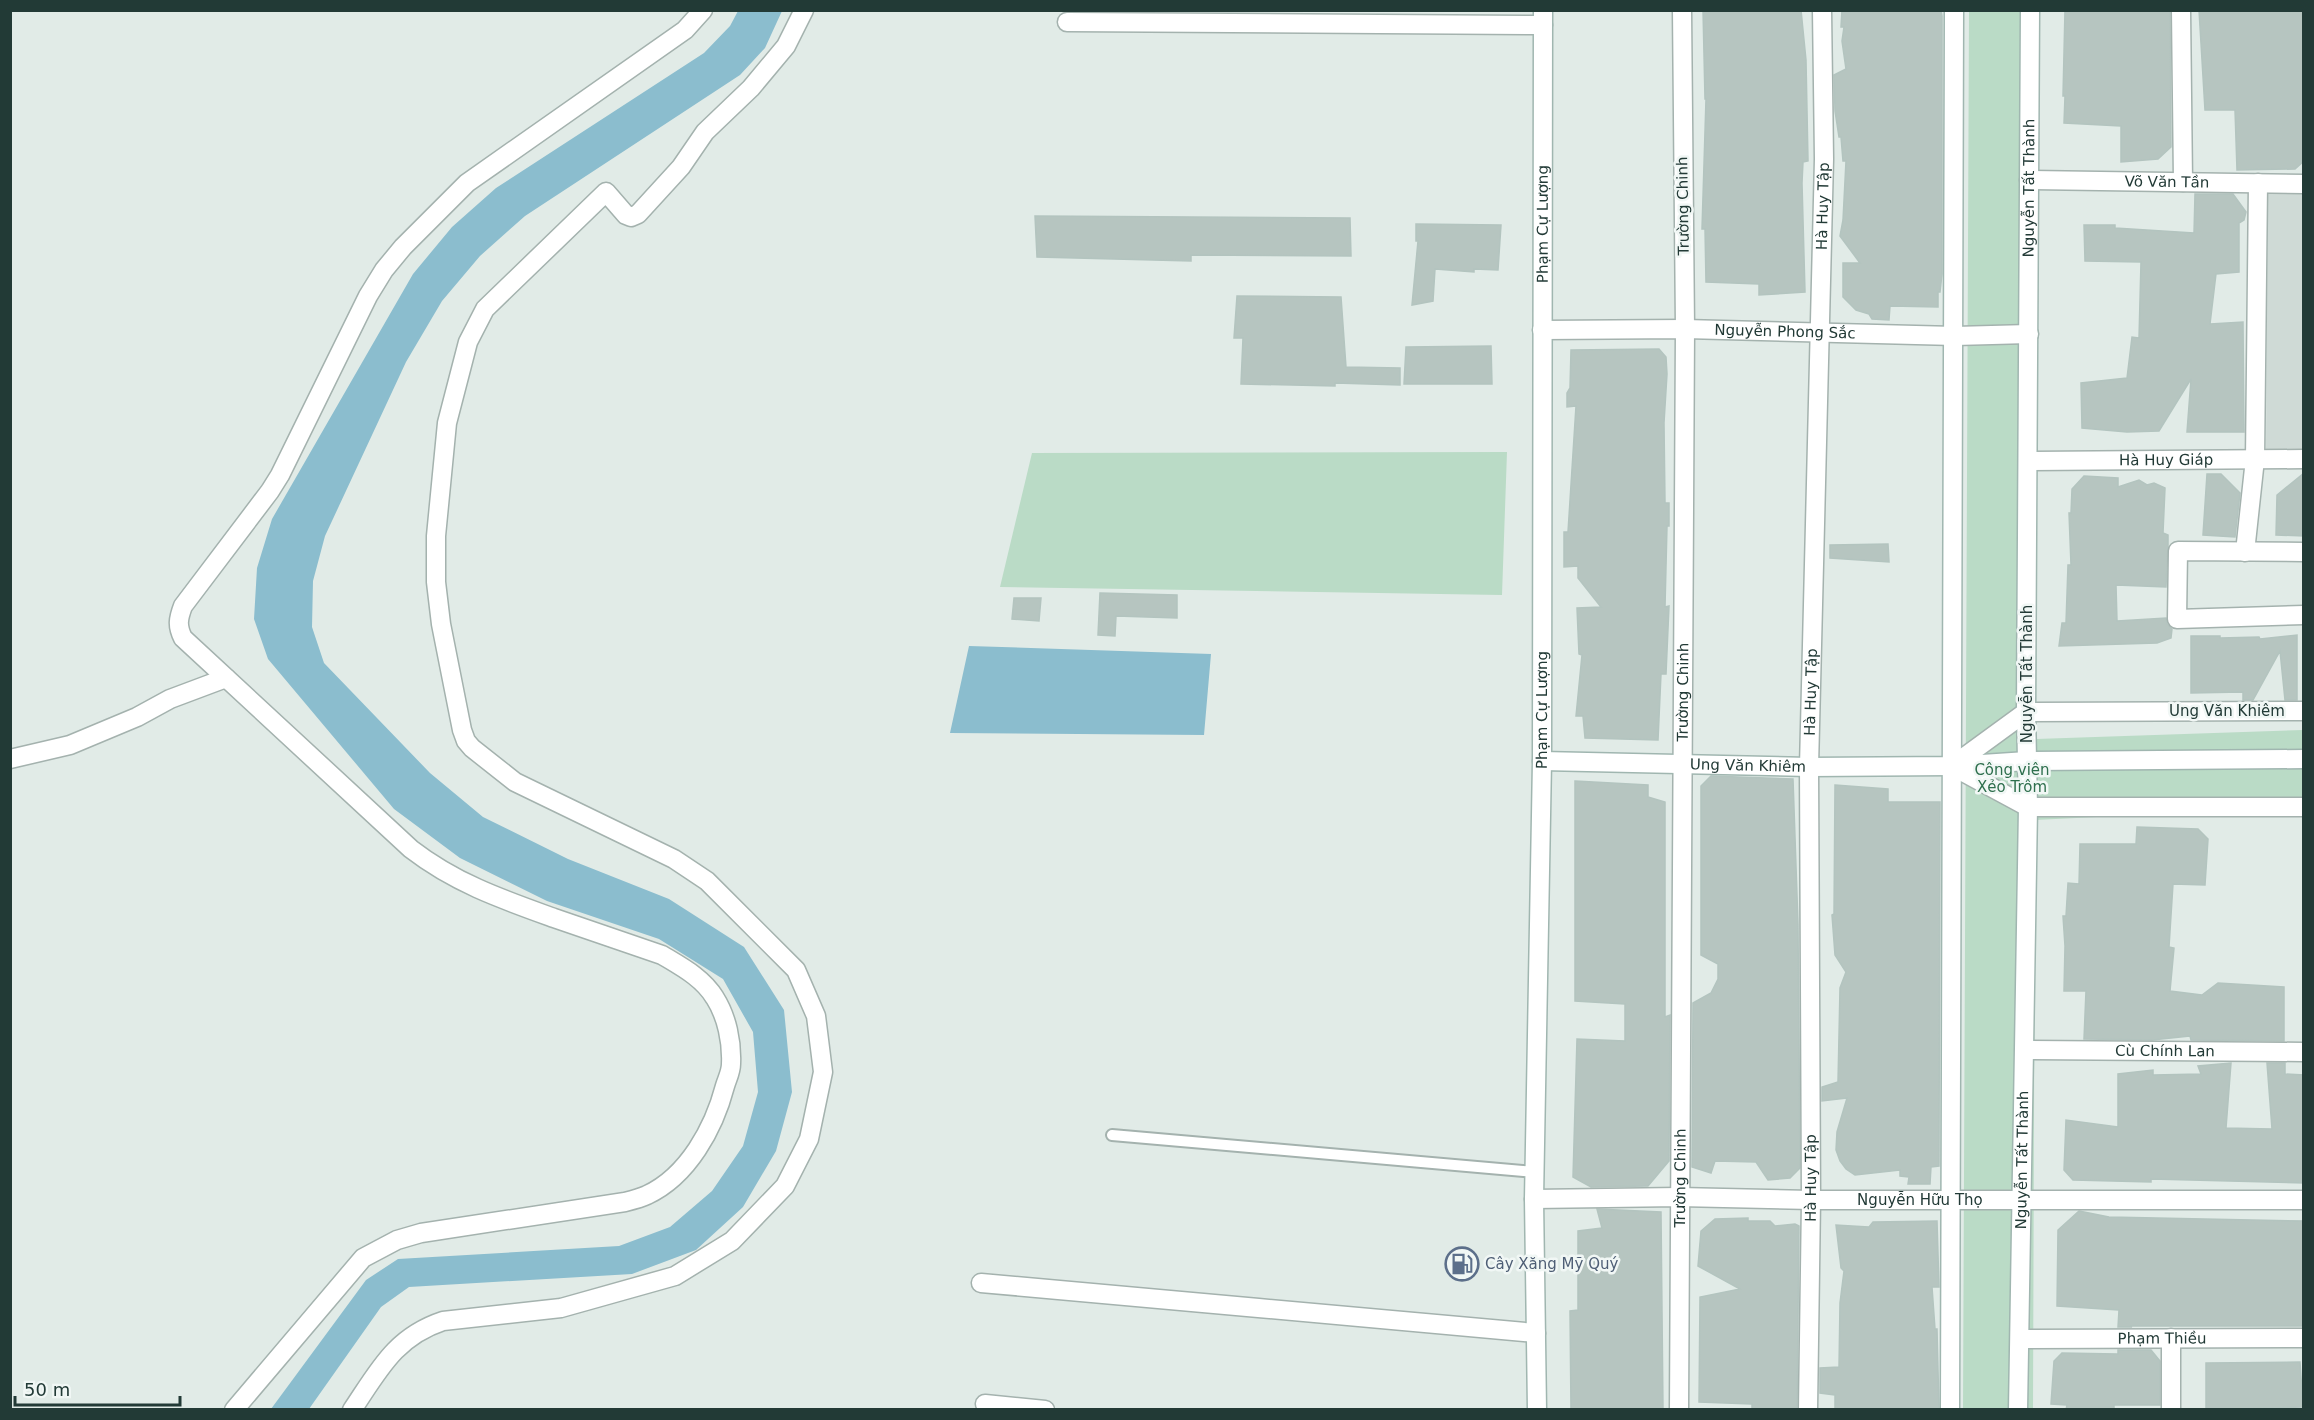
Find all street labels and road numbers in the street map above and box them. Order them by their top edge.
street label: Nguyễn Tất Thành [2020,119,2038,257]
street label: Trường Chinh [1673,156,1693,257]
street label: Hà Huy Tập [1813,162,1833,250]
street label: Phạm Cự Lượng [1534,165,1552,283]
street label: Võ Văn Tần [2124,172,2209,192]
street label: Nguyễn Phong Sắc [1714,321,1856,342]
street label: Hà Huy Giáp [2119,451,2213,469]
street label: Nguyễn Tất Thành [2018,605,2036,743]
street label: Trường Chinh [1674,643,1692,742]
street label: Hà Huy Tập [1801,648,1821,736]
street label: Phạm Cự Lượng [1533,651,1551,769]
street label: Ung Văn Khiêm [2169,702,2285,720]
street label: Ung Văn Khiêm [1690,755,1806,776]
street label: Cù Chính Lan [2115,1042,2215,1060]
street label: Nguyễn Tất Thành [2012,1091,2032,1230]
street label: Trường Chinh [1671,1129,1690,1228]
street label: Hà Huy Tập [1802,1134,1820,1222]
street label: Nguyễn Hữu Thọ [1857,1191,1983,1209]
street label: Phạm Thiều [2118,1329,2206,1348]

